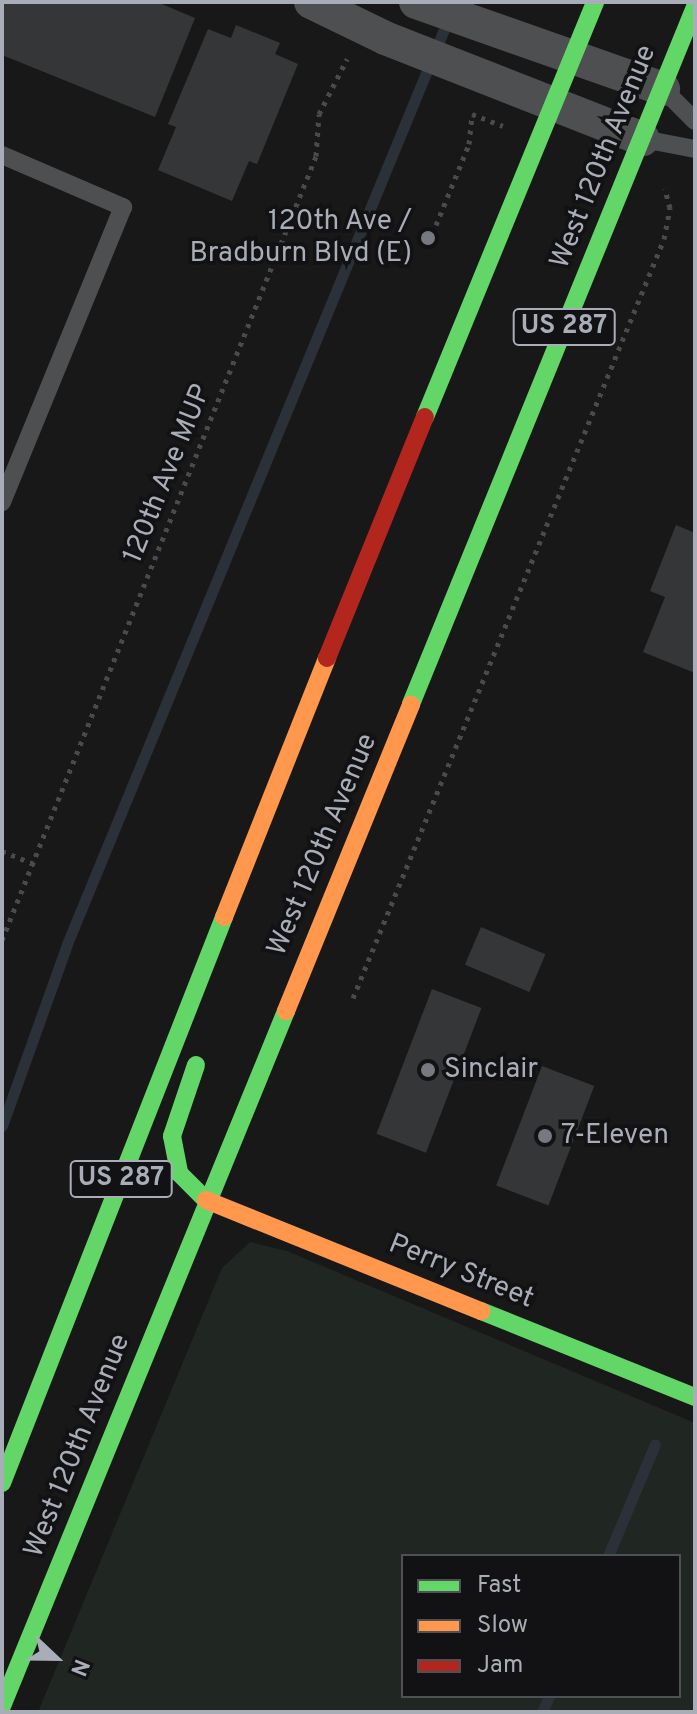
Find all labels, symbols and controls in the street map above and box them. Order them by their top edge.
street label: West 120th Avenue [544,40,664,274]
place label: 120th Ave / Bradburn Blvd (E) [189,205,412,271]
marker: 120th Ave / Bradburn Blvd (E) [419,229,437,247]
road number: US 287 [512,305,616,349]
street label: 120th Ave MUP [117,379,219,569]
street label: West 120th Avenue [261,728,385,962]
place label: Sinclair [444,1053,538,1087]
marker: Sinclair [419,1061,437,1079]
place label: 7-Eleven [561,1119,669,1153]
marker: 7-Eleven [536,1127,554,1145]
road number: US 287 [69,1157,173,1201]
street label: Perry Street [384,1228,538,1316]
street label: West 120th Avenue [18,1329,138,1563]
legend [401,1554,681,1698]
text: Fast [477,1571,521,1601]
text: Slow [477,1611,528,1641]
north arrow [16,1618,96,1698]
text: Jam [477,1651,523,1681]
text: N [63,1655,94,1680]

